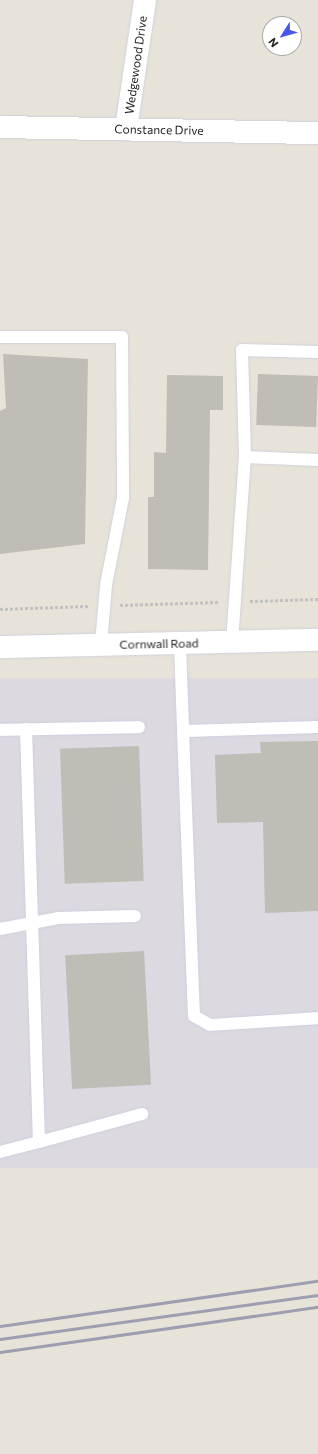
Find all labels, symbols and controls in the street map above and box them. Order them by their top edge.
street label: Wedgewood Drive [122,15,150,115]
north arrow [262,16,302,56]
text: N [265,36,280,50]
street label: Constance Drive [114,122,204,138]
street label: Cornwall Road [119,636,199,652]

